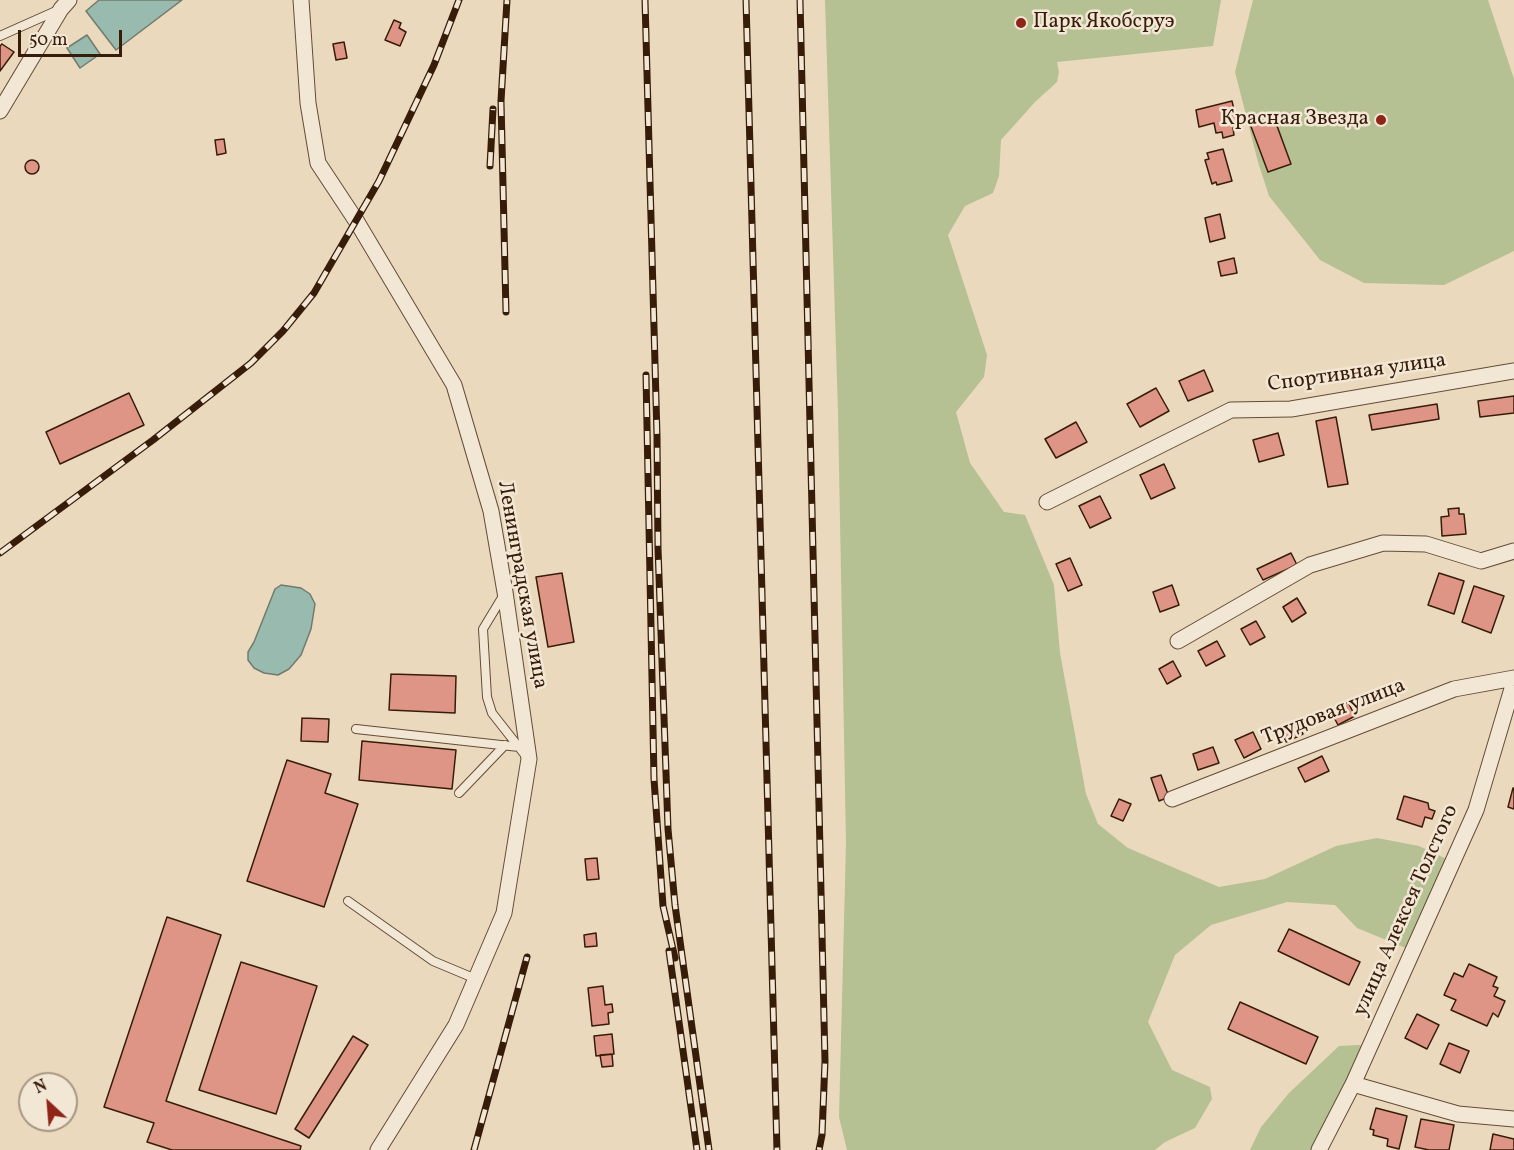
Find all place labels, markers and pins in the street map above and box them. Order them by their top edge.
place label: Парк Якобсруэ [1033,10,1175,36]
marker: Парк Якобсруэ [1014,16,1028,30]
place label: Красная Звезда [1220,107,1369,133]
marker: Красная Звезда [1374,113,1388,127]

